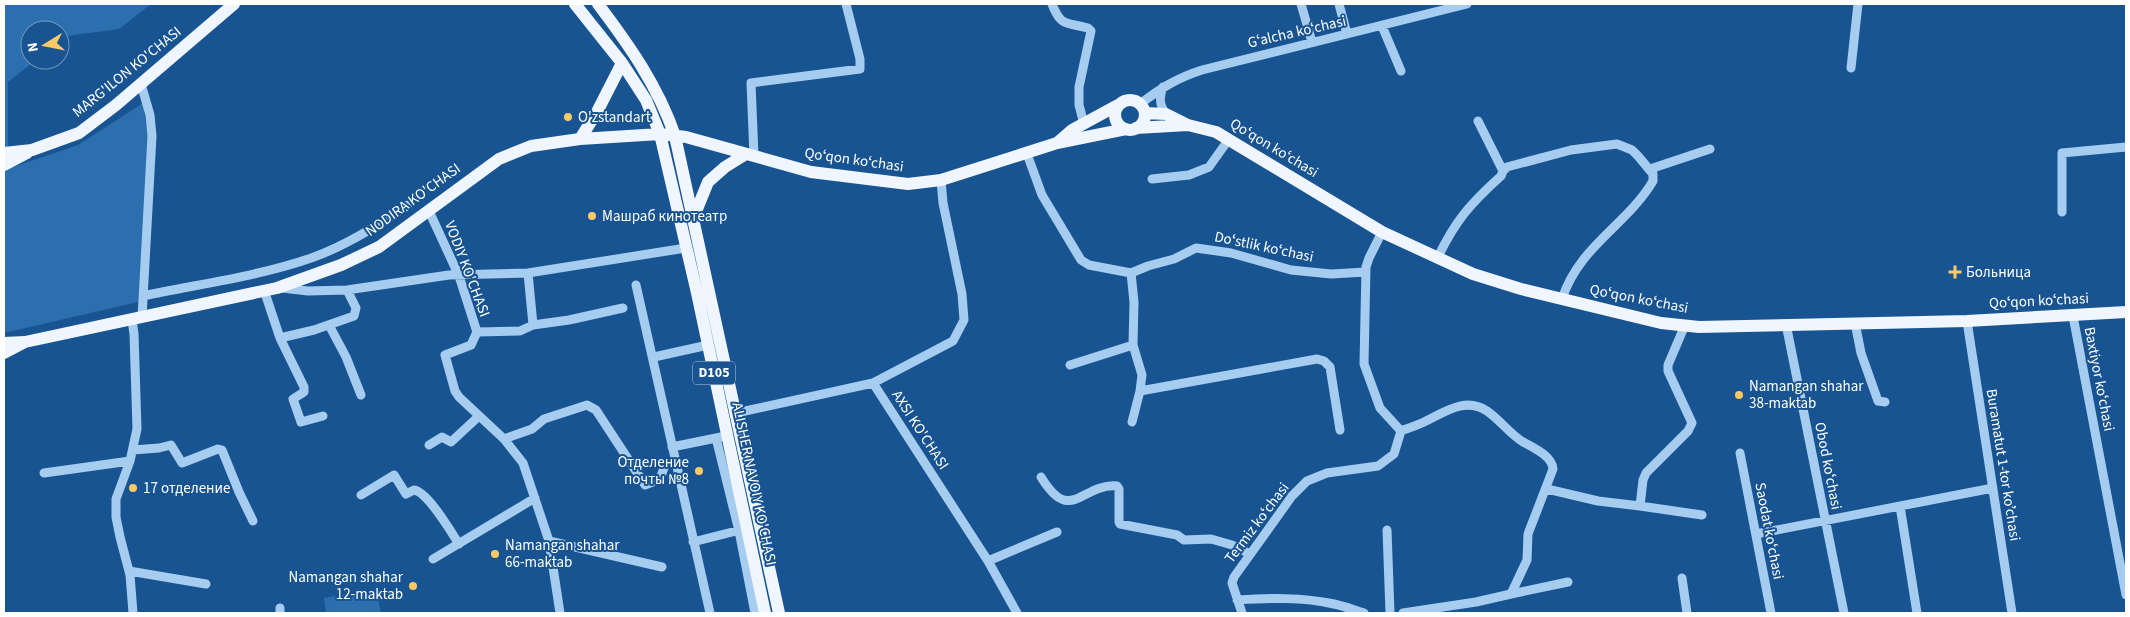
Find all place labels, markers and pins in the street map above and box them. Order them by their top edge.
place label: O'zstandart [578,107,651,128]
marker: O'zstandart [562,111,574,123]
place label: Машраб кинотеатр [602,206,727,227]
marker: Машраб кинотеатр [586,210,598,222]
place label: Больница [1966,262,2031,283]
marker: Больница [1948,265,1962,279]
place label: Namangan shahar 38-maktab [1749,376,1864,414]
marker: Namangan shahar 38-maktab [1733,389,1745,401]
place label: Отделение почты №8 [617,452,689,490]
marker: Отделение почты №8 [693,465,705,477]
place label: 17 отделение [143,478,230,499]
marker: 17 отделение [127,482,139,494]
place label: Namangan shahar 66-maktab [505,535,620,573]
marker: Namangan shahar 66-maktab [489,548,501,560]
place label: Namangan shahar 12-maktab [289,567,404,605]
marker: Namangan shahar 12-maktab [407,580,419,592]

